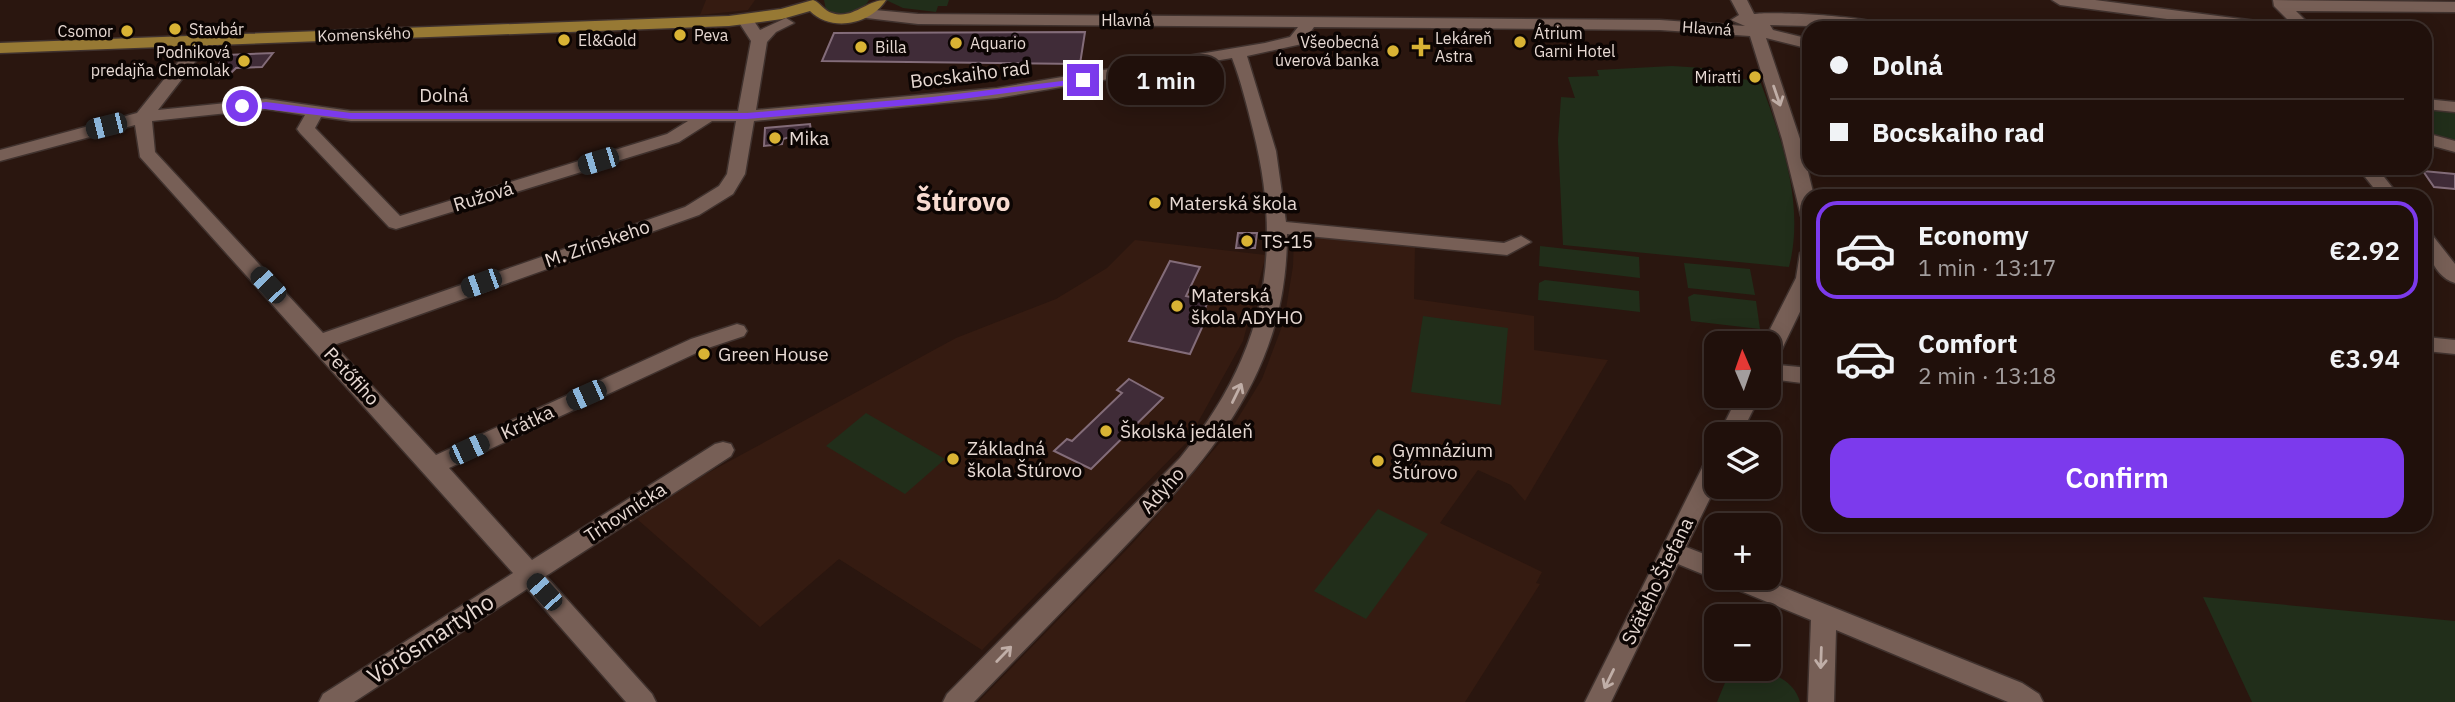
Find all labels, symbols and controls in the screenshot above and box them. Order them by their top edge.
street label: Hlavná [1101,10,1151,30]
street label: Hlavná [1682,16,1733,40]
place label: Stavbár [189,19,244,39]
place label: Csomor [58,21,113,41]
marker: Stavbár [167,21,183,37]
street label: Komenského [317,22,411,46]
place label: Átrium Garni Hotel [1534,22,1615,61]
marker: Csomor [119,23,135,39]
place label: Peva [694,25,729,45]
marker: Peva [672,27,688,43]
place label: Lekáreň Astra [1435,28,1492,66]
place label: El&Gold [578,30,637,50]
marker: El&Gold [556,32,572,48]
place label: Všeobecná úverová banka [1275,32,1379,70]
place label: Aquario [970,33,1026,53]
marker: Átrium Garni Hotel [1512,34,1528,50]
marker: Aquario [948,35,964,51]
place label: Billa [875,37,907,57]
marker: Billa [853,39,869,55]
marker: Lekáreň Astra [1413,39,1429,55]
place label: Podniková predajňa Chemolak [91,42,231,80]
marker: Všeobecná úverová banka [1385,43,1401,59]
text: Dolná [1872,48,1943,82]
marker: Podniková predajňa Chemolak [236,53,252,69]
street label: Bocskaiho rad [909,55,1031,93]
callout: 1 min [1108,56,1223,104]
route end [1067,64,1099,96]
text: 1 min [1136,65,1196,95]
place label: Miratti [1695,67,1741,87]
marker: Miratti [1747,69,1763,85]
street label: Dolná [419,83,469,107]
one-way arrow [1772,85,1784,107]
route start [226,90,258,122]
car [84,111,129,141]
text: Bocskaiho rad [1872,115,2045,149]
place label: Mika [789,126,829,150]
marker: Mika [767,130,783,146]
car [575,145,622,177]
street label: Ružová [450,176,516,216]
district label: Štúrovo [916,184,1010,218]
place label: Materská škola [1169,191,1297,215]
marker: Materská škola [1147,195,1163,211]
street label: M. Zrínskeho [541,214,653,272]
text: Economy [1918,218,2029,252]
icon: car [1834,219,1897,282]
place label: TS-15 [1261,229,1313,253]
marker: TS-15 [1239,233,1255,249]
text: €2.92 [2329,233,2400,267]
text: 1 min · 13:17 [1918,252,2056,282]
car [246,262,291,308]
car [458,266,505,300]
place label: Materská škola ADYHO [1191,283,1303,329]
marker: Materská škola ADYHO [1169,298,1185,314]
text: Comfort [1918,326,2017,360]
icon: car [1834,327,1897,390]
north arrow [1704,331,1782,408]
map controls [1704,331,1781,681]
text: €3.94 [2329,341,2400,375]
street label: Petőfiho [319,342,385,410]
place label: Green House [718,342,829,366]
marker: Green House [696,346,712,362]
text: 2 min · 13:18 [1918,360,2056,390]
car [563,377,610,413]
one-way arrow [1231,383,1244,404]
street label: Krátka [497,399,557,445]
place label: Školská jedáleň [1120,419,1253,443]
button: layers [1704,422,1781,499]
marker: Školská jedáleň [1098,423,1114,439]
car [446,431,493,467]
place label: Základná škola Štúrovo [967,436,1082,482]
place label: Gymnázium Štúrovo [1392,438,1493,484]
button: Confirm [1830,438,2404,518]
marker: Základná škola Štúrovo [945,451,961,467]
marker: Gymnázium Štúrovo [1370,453,1386,469]
street label: Adyho [1135,462,1189,518]
street label: Trhovnícka [580,477,670,547]
street label: Svätého Štefana [1616,513,1698,649]
button: + [1704,513,1781,590]
car [523,569,566,615]
street label: Vörösmartyho [361,586,499,690]
button: − [1704,604,1781,681]
one-way arrow [996,645,1013,662]
one-way arrow [1815,647,1828,670]
one-way arrow [1602,668,1616,689]

